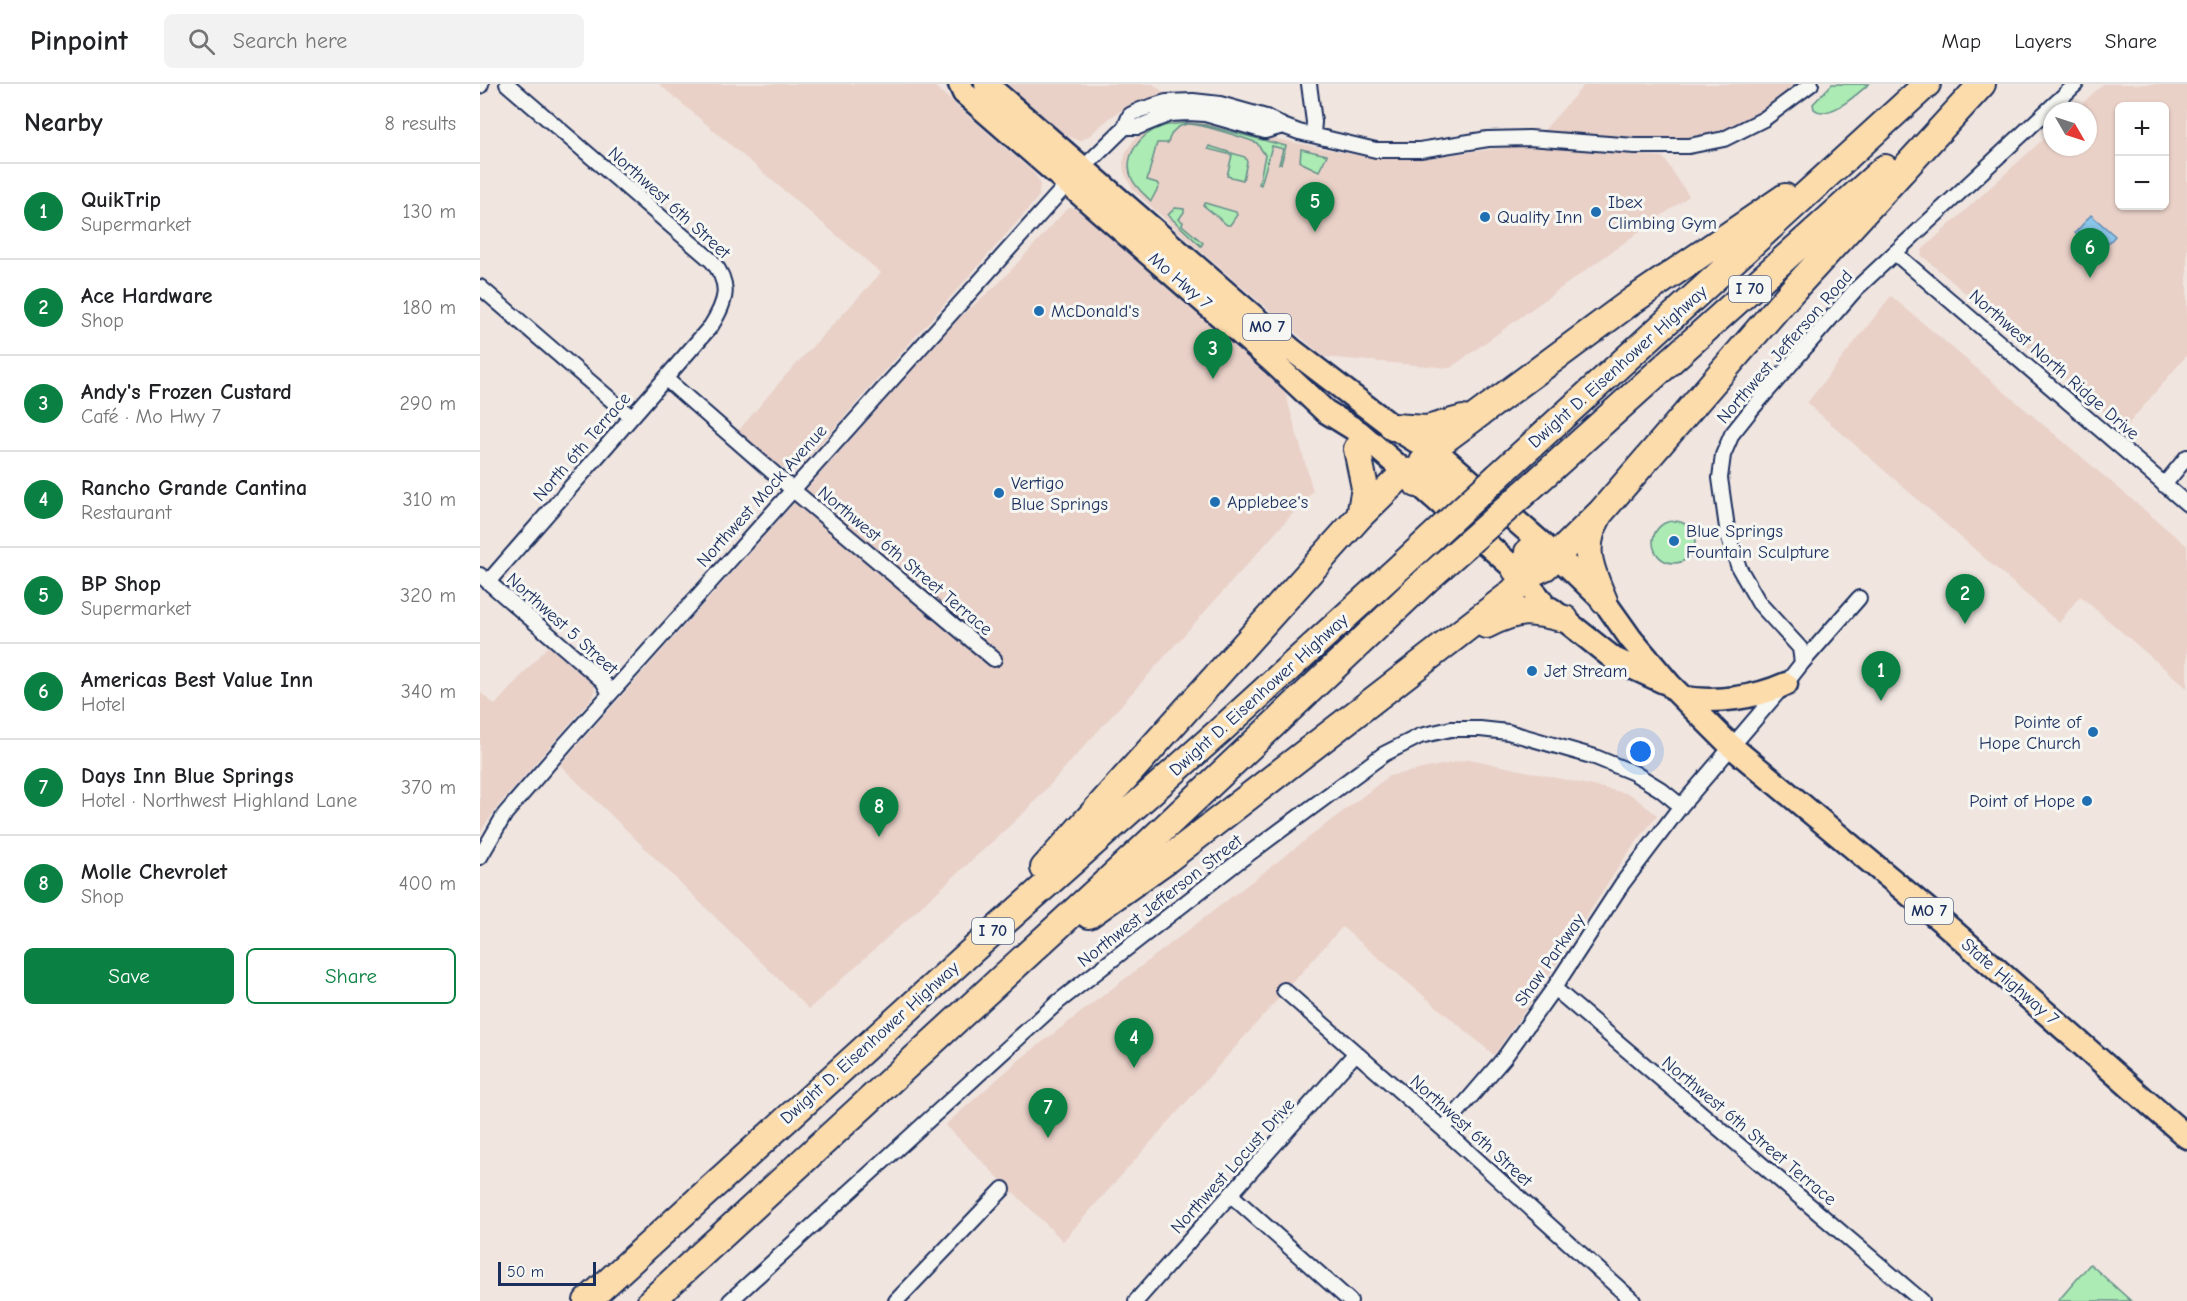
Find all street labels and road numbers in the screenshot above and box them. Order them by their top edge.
street label: Northwest 6th Street [604,143,735,264]
street label: Mo Hwy 7 [1144,248,1216,314]
street label: Northwest Jefferson Road [1713,266,1857,428]
road number: I 70 [1729,276,1771,302]
street label: Dwight D. Eisenhower Highway [1524,281,1712,453]
street label: Northwest North Ridge Drive [1965,285,2143,445]
road number: MO 7 [1243,314,1291,340]
street label: North 6th Terrace [529,388,635,506]
street label: Northwest Mock Avenue [693,421,831,571]
street label: Northwest 6th Street Terrace [814,482,996,640]
street label: Northwest 5 Street [502,569,623,680]
street label: Dwight D. Eisenhower Highway [1165,609,1353,781]
street label: Northwest Jefferson Street [1074,830,1247,972]
road number: MO 7 [1905,898,1953,924]
street label: Shaw Parkway [1510,909,1590,1010]
road number: I 70 [972,918,1014,944]
street label: State Highway 7 [1957,934,2063,1030]
street label: Dwight D. Eisenhower Highway [776,957,964,1129]
street label: Northwest 6th Street Terrace [1658,1052,1840,1210]
street label: Northwest 6th Street [1406,1071,1537,1192]
street label: Northwest Locust Drive [1167,1094,1299,1238]

